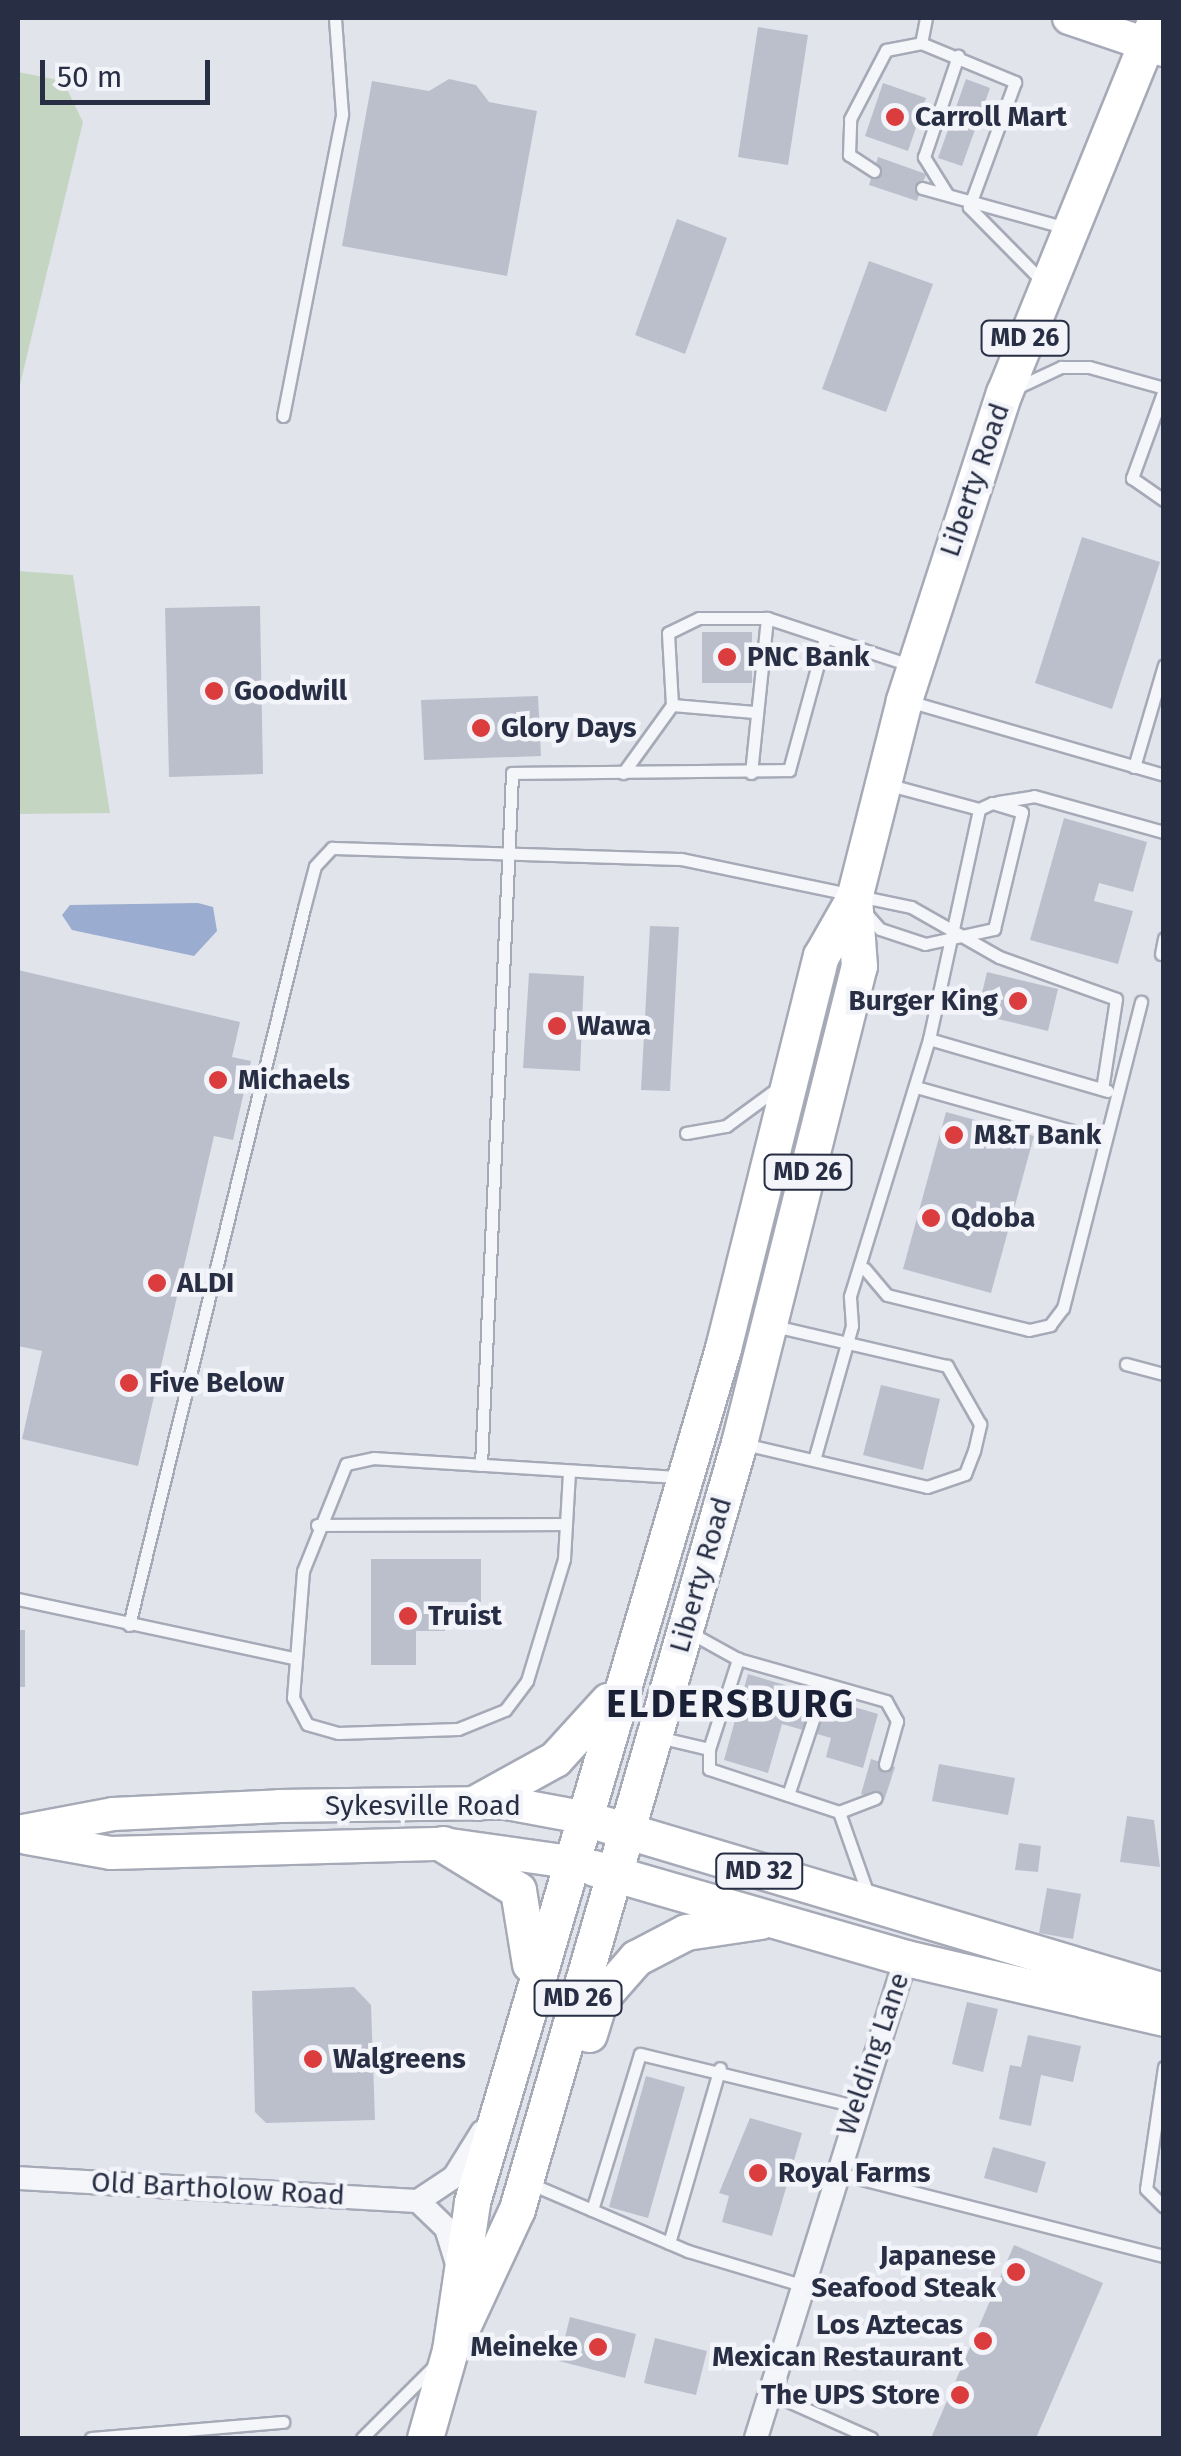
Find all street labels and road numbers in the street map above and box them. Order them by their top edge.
road number: MD 26 [980,318,1070,358]
street label: Liberty Road [933,399,1017,561]
road number: MD 26 [763,1152,853,1192]
street label: Liberty Road [663,1493,739,1657]
street label: Sykesville Road [325,1789,521,1823]
road number: MD 32 [714,1851,804,1891]
street label: Welding Lane [829,1968,917,2140]
road number: MD 26 [533,1978,623,2018]
street label: Old Bartholow Road [90,2166,346,2212]

